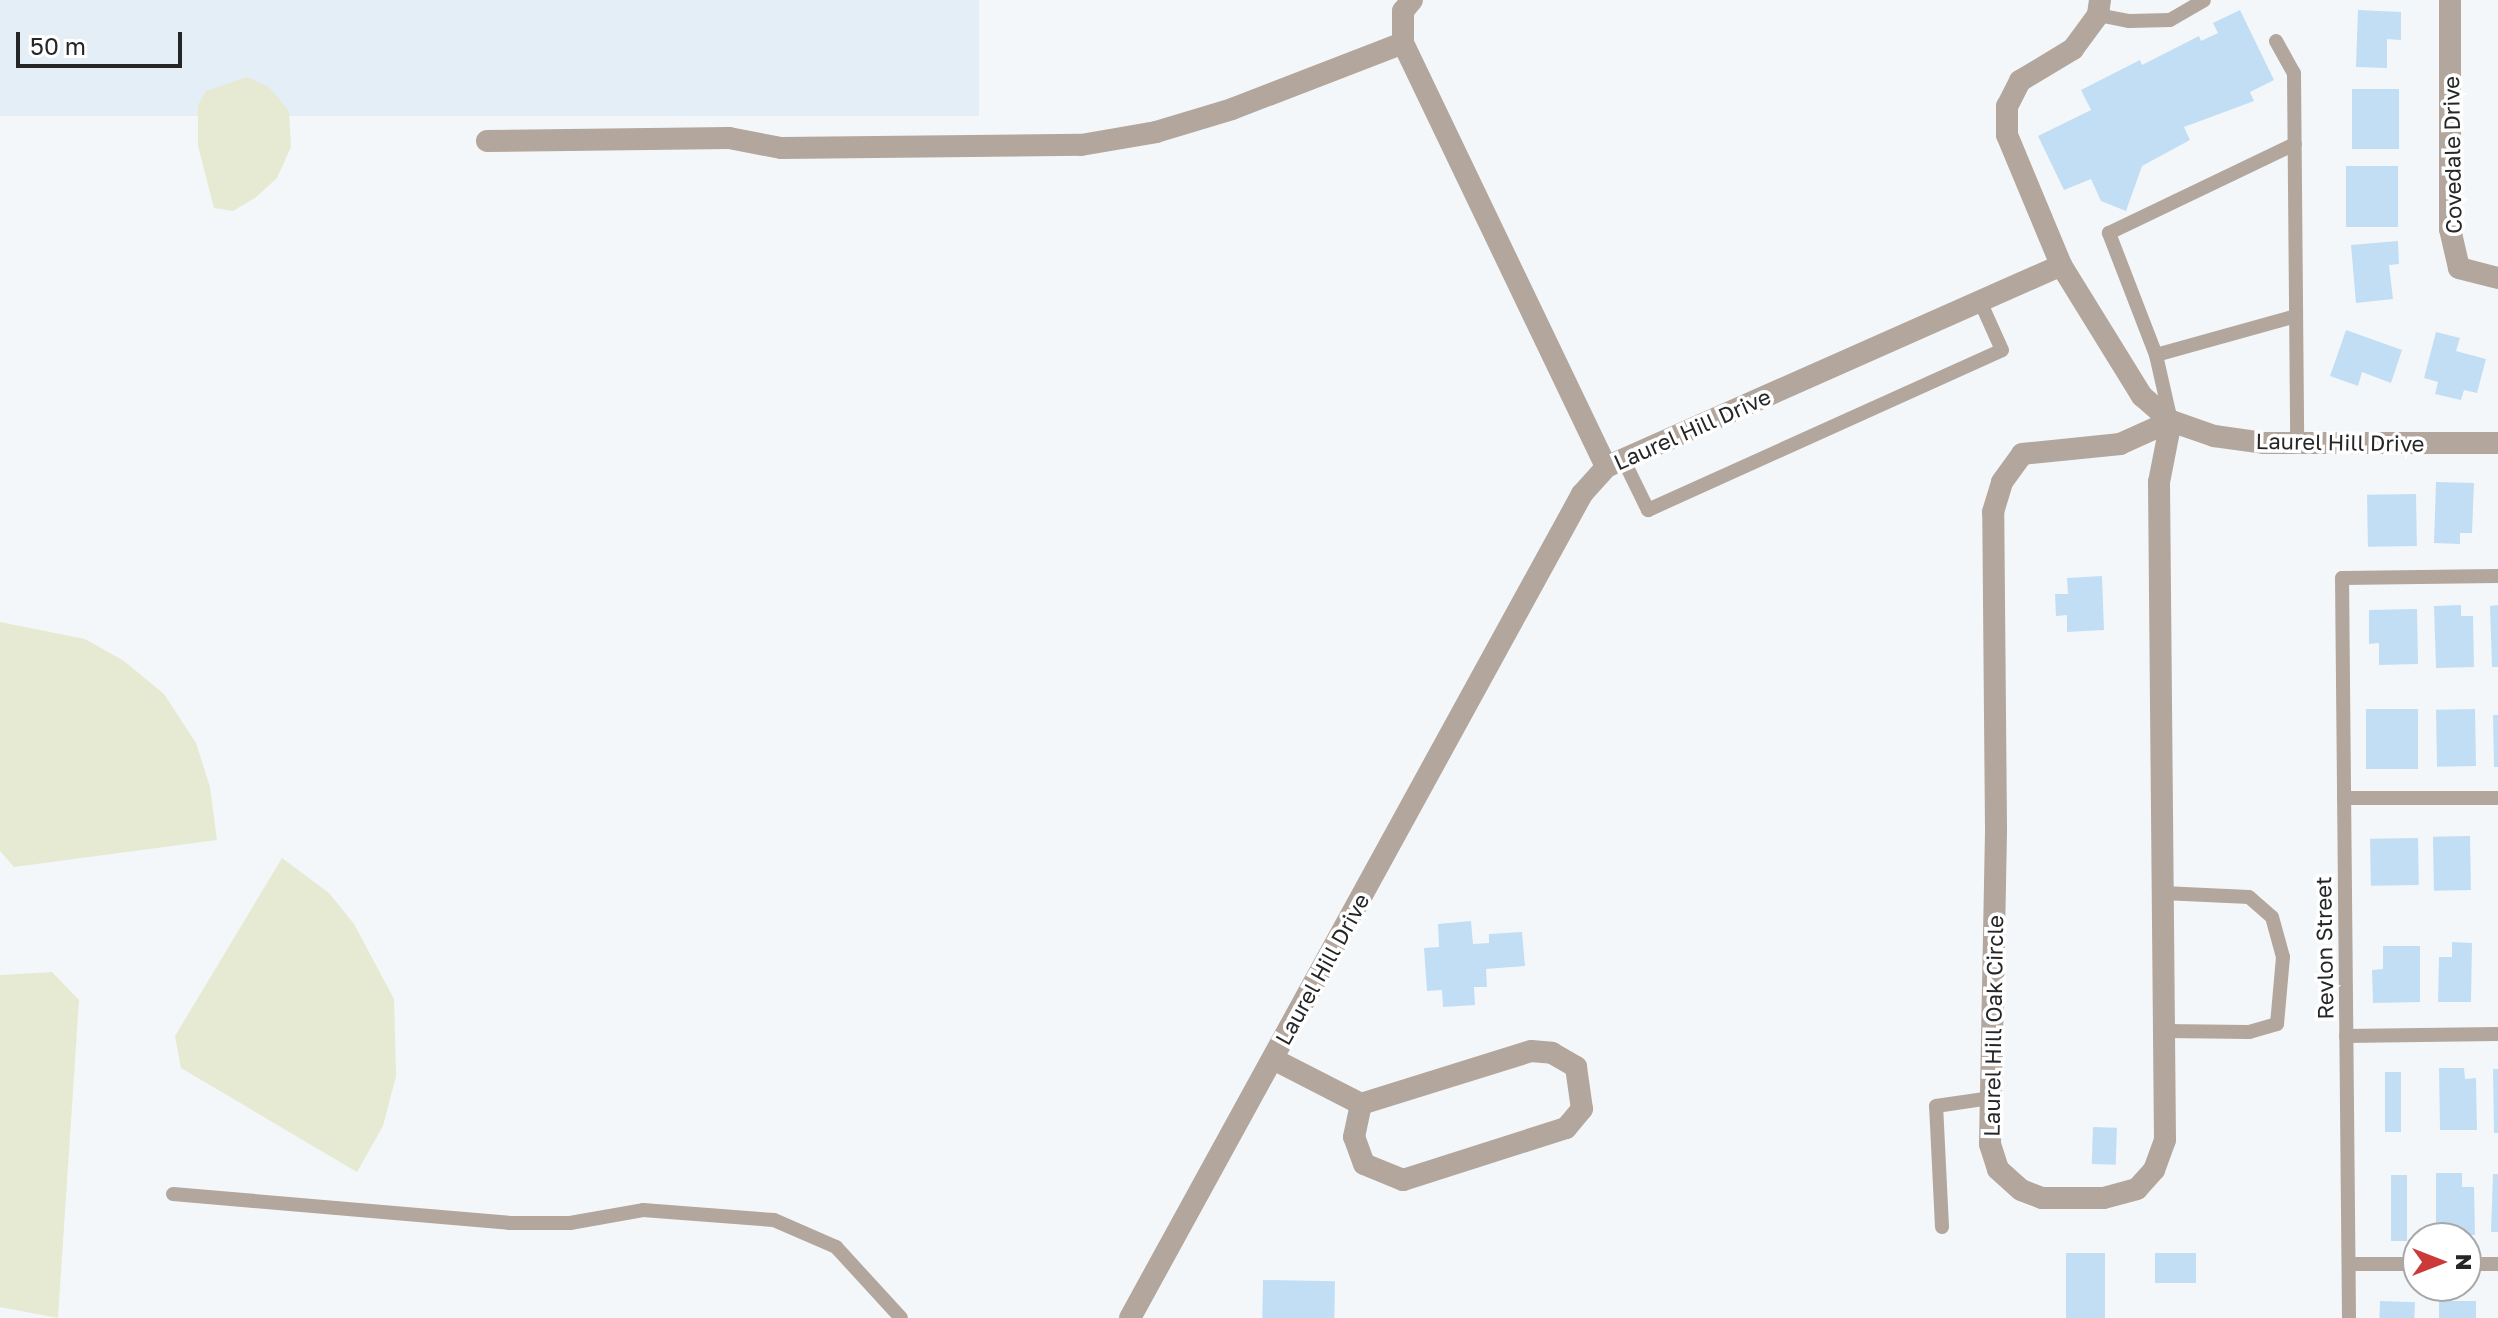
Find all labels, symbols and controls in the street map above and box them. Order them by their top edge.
scale bar [20,16,186,66]
text: 50 m [30,31,86,60]
street label: Covedale Drive [2437,76,2467,234]
street label: Laurel Hill Drive [1609,383,1775,475]
street label: Laurel Hill Drive [2255,427,2425,457]
street label: Revlon Street [2310,876,2338,1020]
street label: Laurel Hill Drive [1270,889,1374,1049]
street label: Laurel Hill Oak Circle [1978,915,2008,1137]
north arrow [2402,1222,2482,1302]
text: N [2451,1254,2478,1270]

